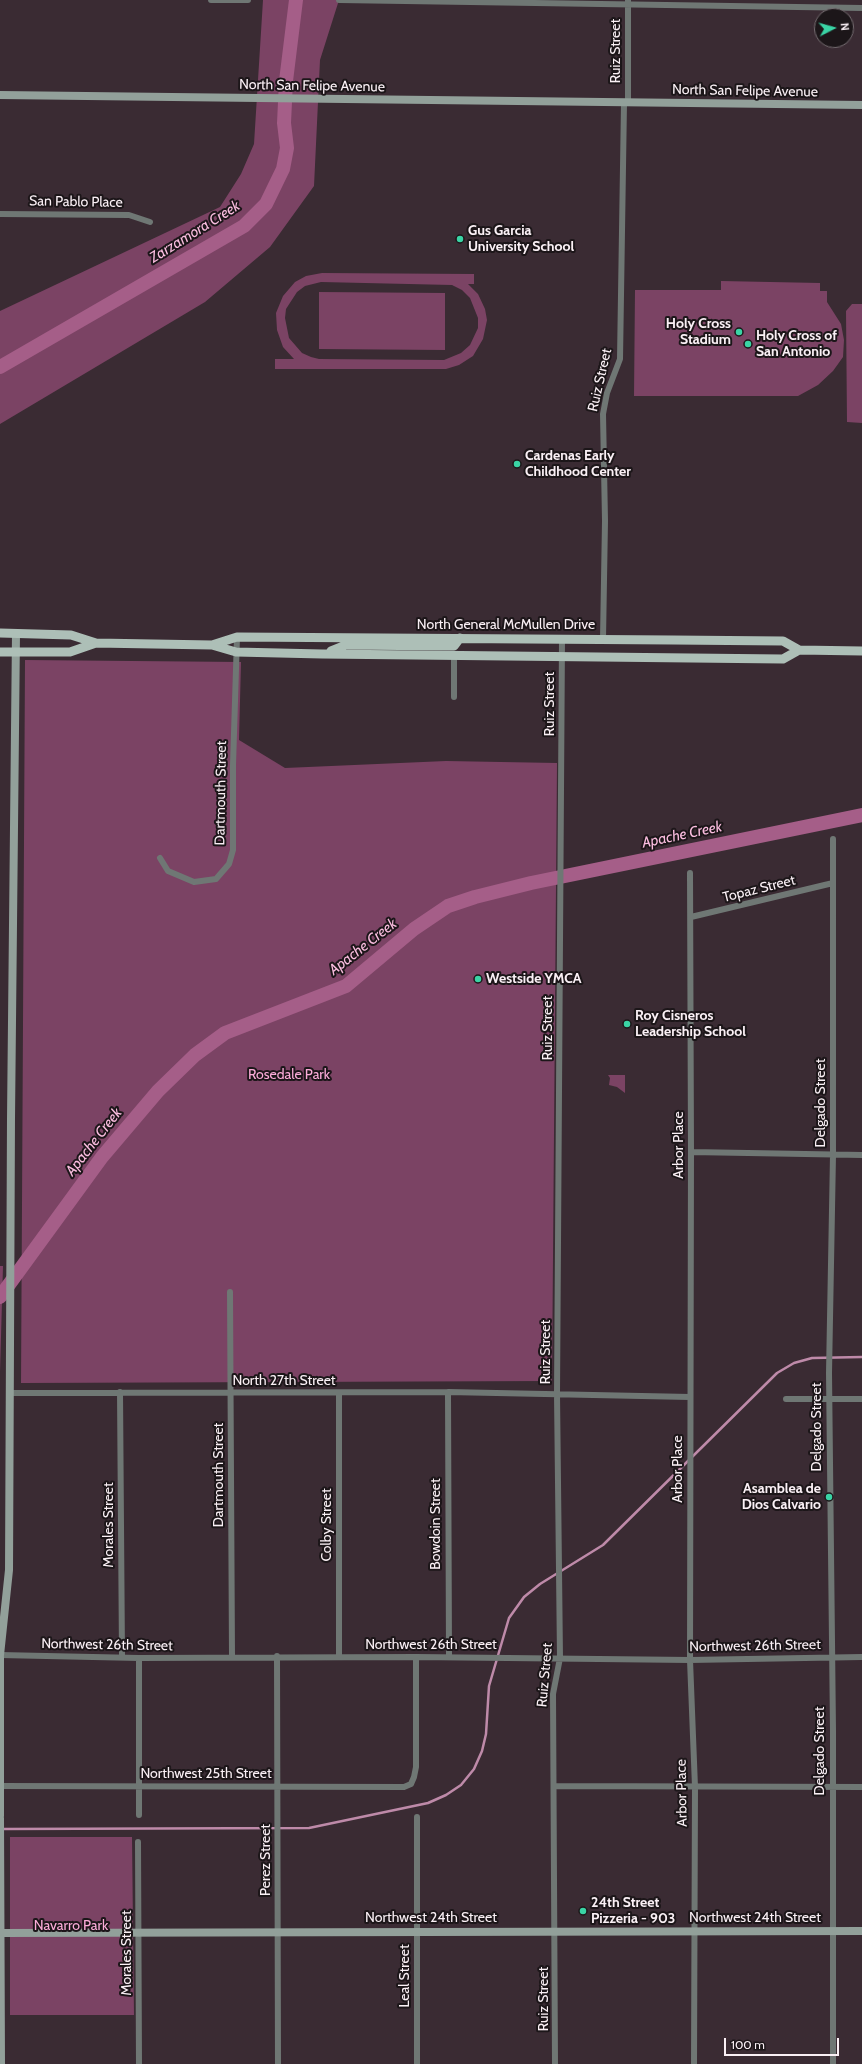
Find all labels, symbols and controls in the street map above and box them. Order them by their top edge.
north arrow [814,8,854,48]
street label: Ruiz Street [608,19,624,83]
text: N [838,22,852,31]
street label: North San Felipe Avenue [239,76,385,96]
street label: North San Felipe Avenue [672,81,818,101]
street label: San Pablo Place [29,193,123,211]
water label: Zarzamora Creek [147,197,243,267]
place label: Gus Garcia University School [468,223,574,256]
marker: Gus Garcia University School [455,234,465,244]
place label: Holy Cross Stadium [666,316,731,348]
marker: Holy Cross Stadium [734,327,744,337]
place label: Holy Cross of San Antonio [756,328,837,360]
marker: Holy Cross of San Antonio [743,339,753,349]
street label: Ruiz Street [585,347,615,413]
place label: Cardenas Early Childhood Center [525,448,631,480]
marker: Cardenas Early Childhood Center [512,459,522,469]
street label: North General McMullen Drive [417,617,595,633]
street label: Ruiz Street [542,672,558,736]
street label: Dartmouth Street [212,741,230,845]
water label: Apache Creek [640,818,724,852]
street label: Topaz Street [721,872,797,906]
water label: Apache Creek [325,915,401,979]
place label: Westside YMCA [486,971,581,987]
marker: Westside YMCA [473,974,483,984]
street label: Ruiz Street [540,996,556,1060]
place label: Roy Cisneros Leadership School [635,1008,746,1040]
marker: Roy Cisneros Leadership School [622,1019,632,1029]
street label: Delgado Street [813,1059,829,1147]
park label: Rosedale Park [248,1067,330,1083]
water label: Apache Creek [62,1104,126,1180]
street label: Arbor Place [671,1111,687,1179]
street label: Ruiz Street [538,1320,554,1384]
street label: North 27th Street [232,1373,336,1389]
street label: Delgado Street [809,1383,825,1471]
street label: Dartmouth Street [211,1423,227,1527]
street label: Arbor Place [670,1435,686,1503]
street label: Bowdoin Street [428,1478,444,1570]
place label: Asamblea de Dios Calvario [742,1481,821,1514]
street label: Morales Street [101,1482,117,1568]
street label: Colby Street [319,1488,335,1562]
marker: Asamblea de Dios Calvario [824,1492,834,1502]
street label: Northwest 26th Street [41,1635,173,1655]
street label: Northwest 26th Street [689,1636,821,1656]
street label: Northwest 26th Street [365,1637,497,1653]
street label: Ruiz Street [534,1642,556,1708]
street label: Delgado Street [812,1707,828,1795]
street label: Arbor Place [673,1759,691,1827]
street label: Northwest 25th Street [140,1766,272,1782]
street label: Perez Street [258,1824,274,1896]
place label: 24th Street Pizzeria - 903 [591,1895,675,1928]
marker: 24th Street Pizzeria - 903 [578,1906,588,1916]
street label: Morales Street [119,1910,135,1996]
street label: Northwest 24th Street [365,1910,497,1926]
street label: Northwest 24th Street [689,1910,821,1926]
park label: Navarro Park [34,1918,108,1934]
street label: Leal Street [397,1944,413,2008]
street label: Ruiz Street [536,1967,552,2031]
scale bar [726,2030,841,2056]
text: 100 m [731,2037,765,2052]

